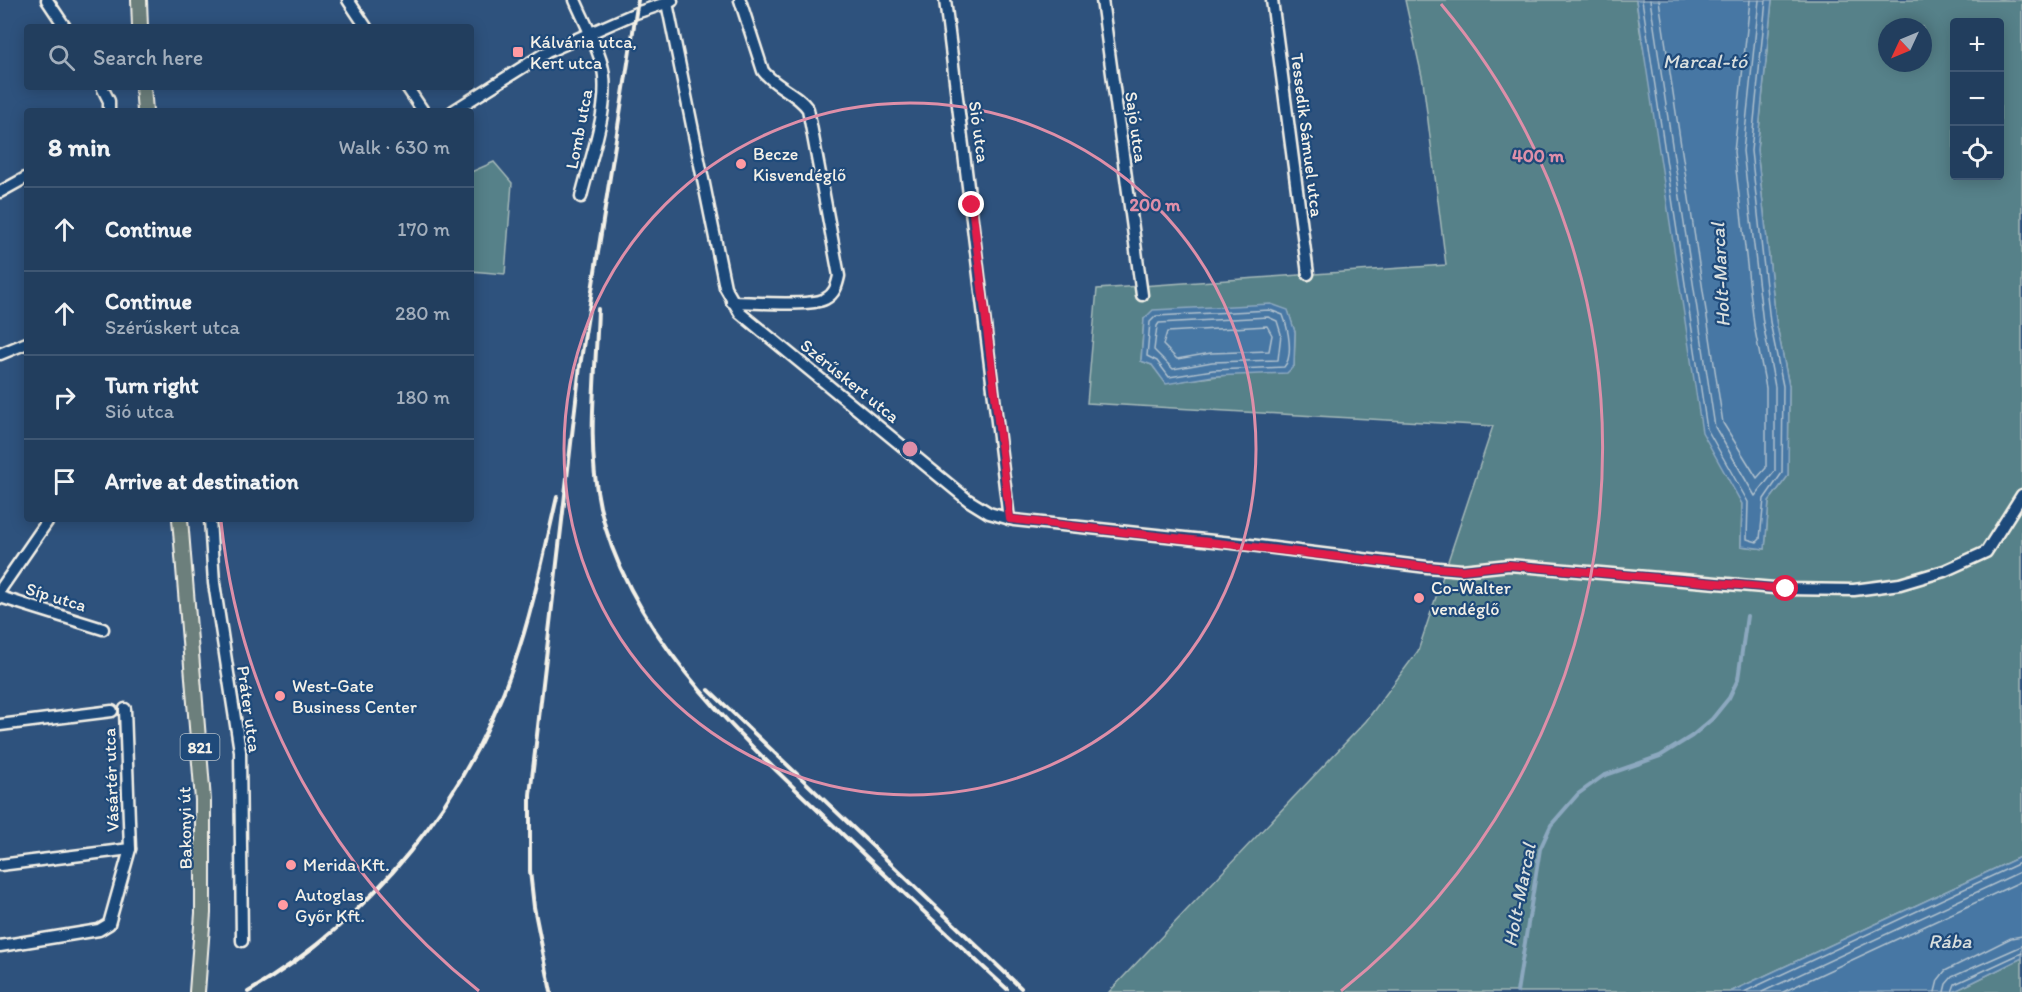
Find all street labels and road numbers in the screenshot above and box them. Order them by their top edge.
street label: Tessedik Sámuel utca [1286,52,1328,219]
street label: Lomb utca [560,86,598,171]
street label: Sajó utca [1120,90,1152,165]
street label: Sió utca [964,100,994,165]
street label: Szérűskert utca [796,334,905,428]
street label: Síp utca [23,577,89,617]
street label: Práter utca [232,664,266,754]
street label: Vásártér utca [98,728,124,832]
road number: 821 [180,734,220,760]
street label: Bakonyi út [173,786,197,870]

